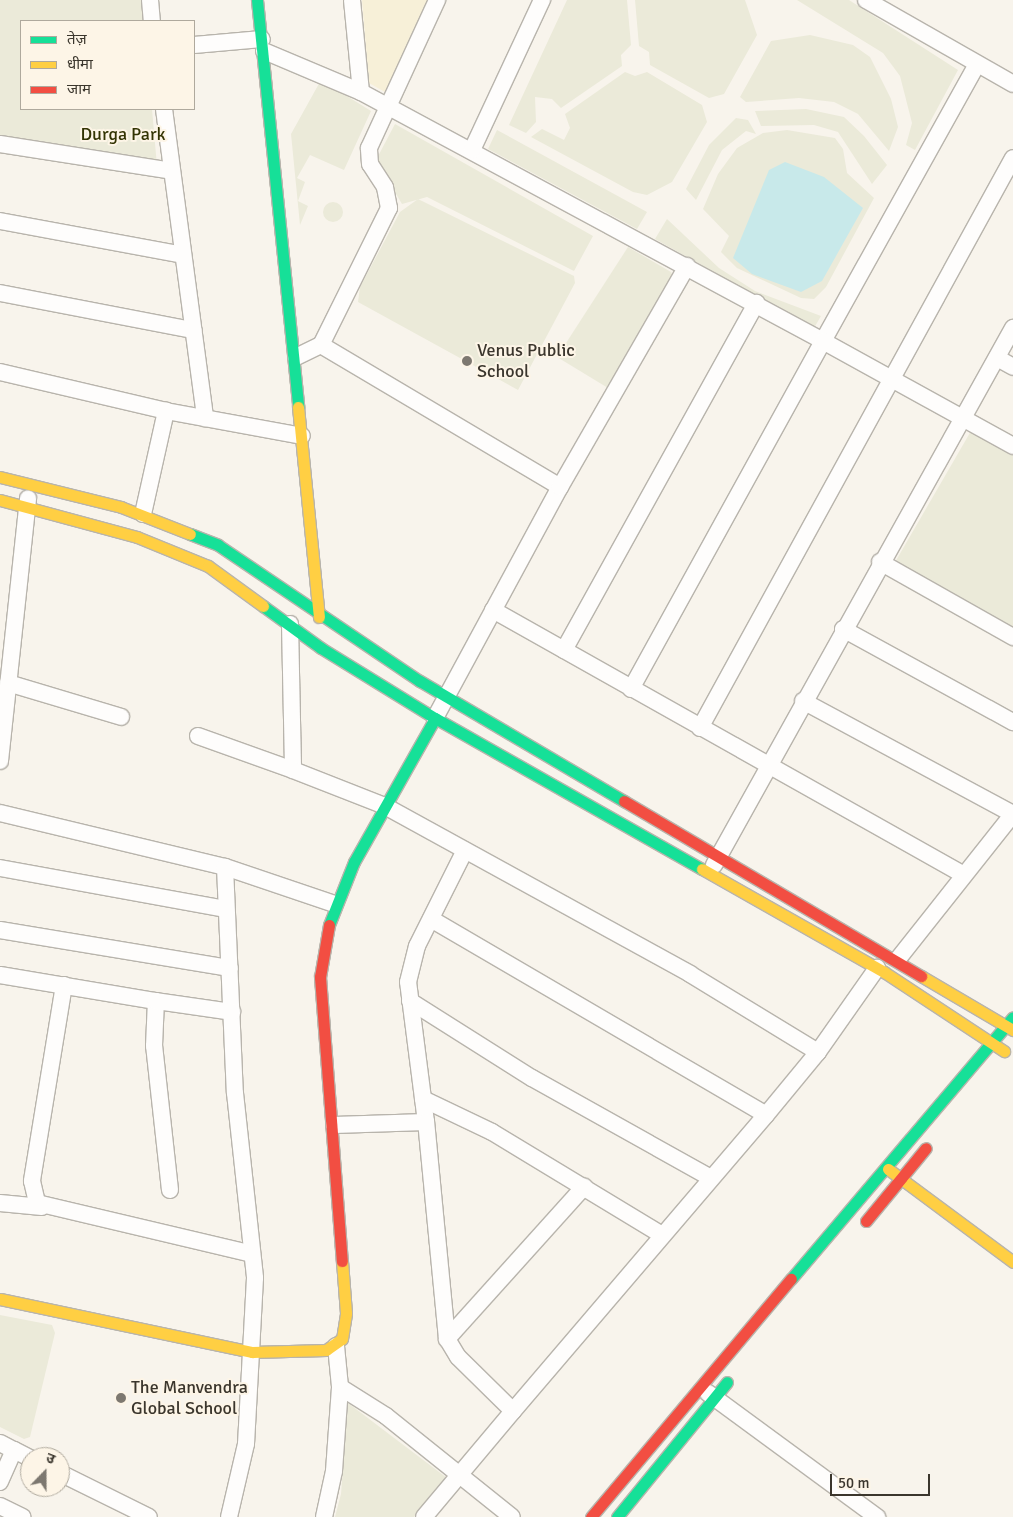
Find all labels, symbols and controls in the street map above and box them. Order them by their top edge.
legend [20,20,195,110]
text: तेज़ [67,30,87,48]
text: धीमा [67,55,93,73]
text: जाम [67,80,91,98]
park label: Durga Park [80,123,166,145]
place label: Venus Public School [477,340,575,382]
marker: Venus Public School [461,355,473,367]
place label: The Manvendra Global School [131,1377,248,1420]
marker: The Manvendra Global School [115,1392,127,1404]
north arrow [20,1447,70,1497]
text: उ [43,1449,57,1468]
scale bar [833,1464,933,1496]
text: 50 m [838,1474,869,1492]

